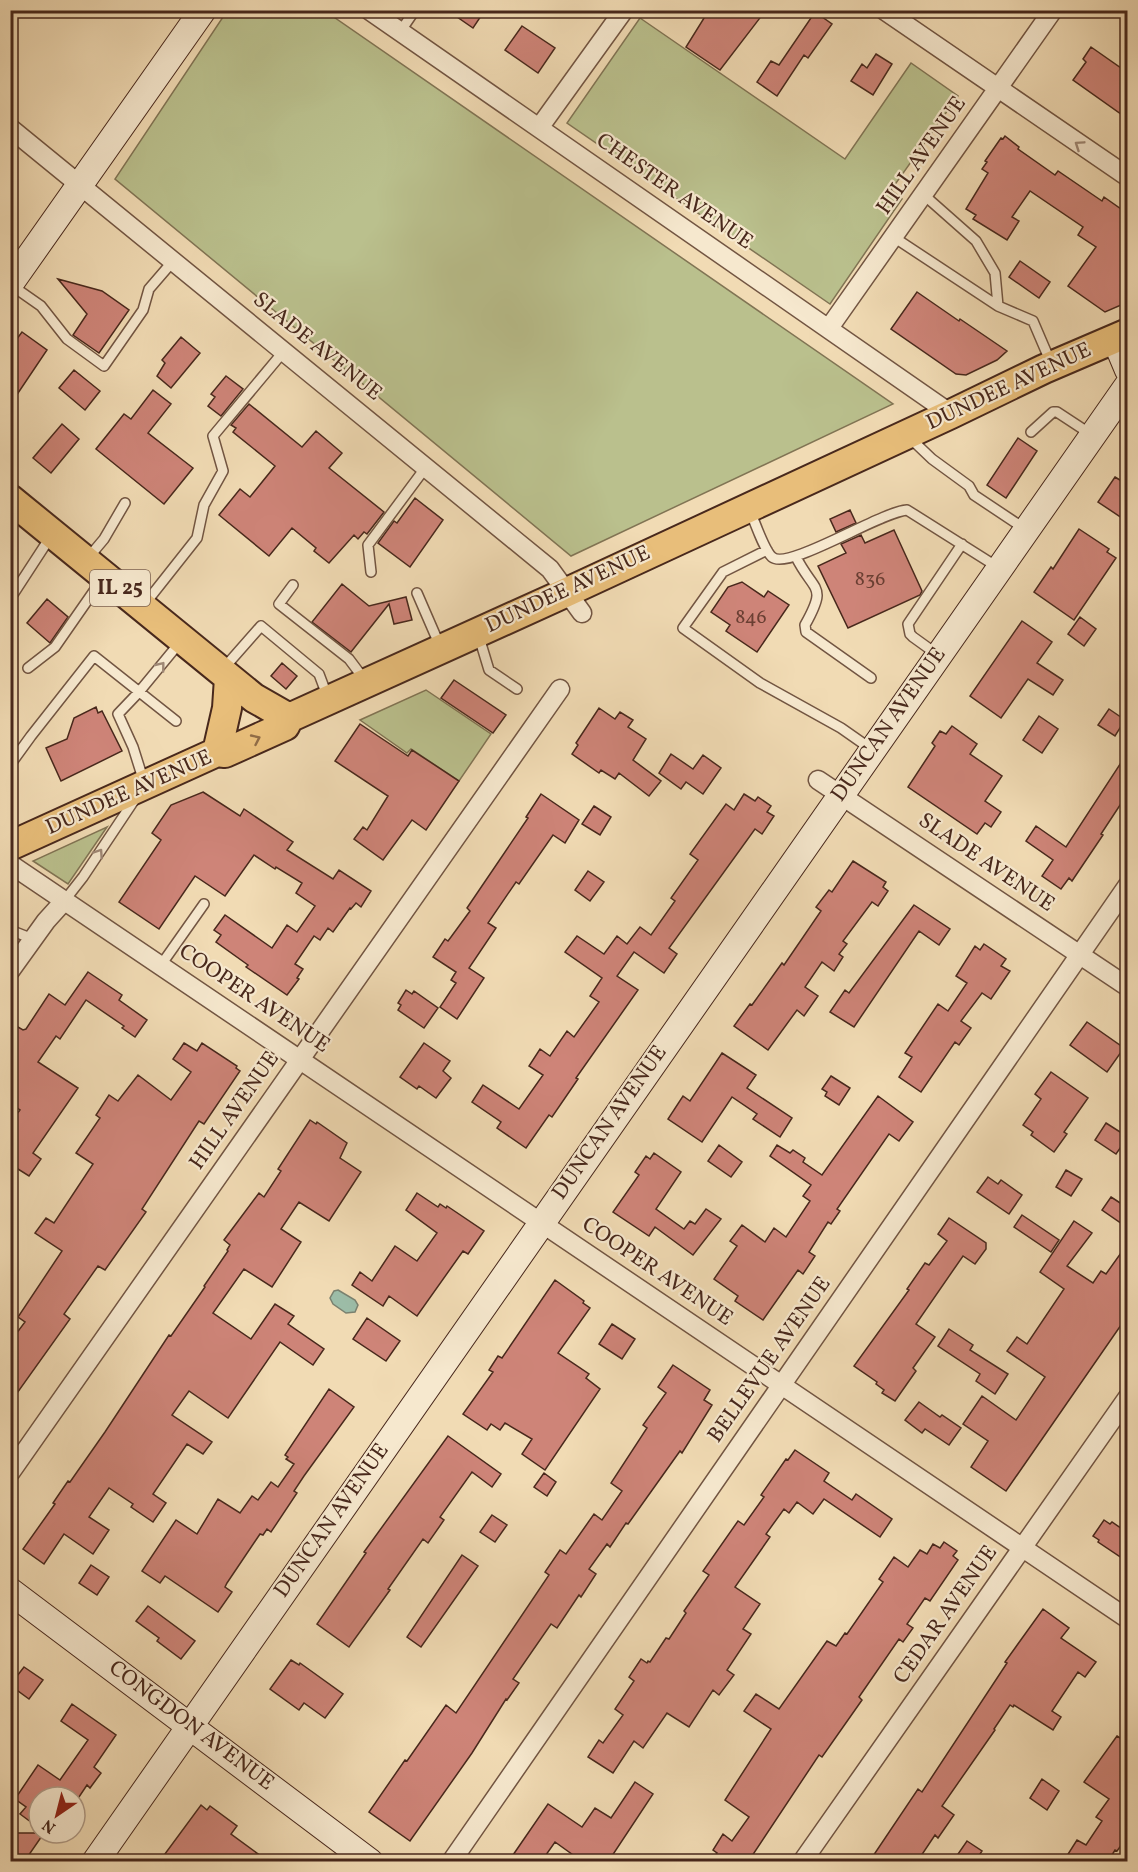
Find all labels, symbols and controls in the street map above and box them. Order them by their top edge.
street label: HILL AVENUE [870,90,974,222]
street label: CHESTER AVENUE [589,126,759,258]
one-way arrow [1075,141,1086,152]
street label: SLADE AVENUE [246,285,388,409]
street label: DUNDEE AVENUE [921,335,1097,439]
street label: DUNDEE AVENUE [480,538,656,642]
house number: 836 [855,566,885,594]
road number: IL 25 [90,570,150,606]
house number: 846 [735,604,767,632]
street label: DUNCAN AVENUE [824,641,954,809]
one-way arrow [154,662,165,673]
one-way arrow [249,735,260,747]
street label: DUNDEE AVENUE [41,742,217,844]
street label: SLADE AVENUE [912,806,1060,920]
one-way arrow [92,849,103,860]
street label: COOPER AVENUE [172,937,336,1061]
street label: DUNCAN AVENUE [545,1039,675,1207]
street label: HILL AVENUE [183,1045,287,1177]
street label: COOPER AVENUE [575,1210,739,1334]
street label: BELLEVUE AVENUE [701,1270,839,1450]
street label: DUNCAN AVENUE [267,1437,397,1605]
street label: CEDAR AVENUE [887,1539,1005,1691]
street label: CONGDON AVENUE [102,1653,280,1799]
north arrow [27,1785,87,1845]
text: N [38,1813,61,1838]

